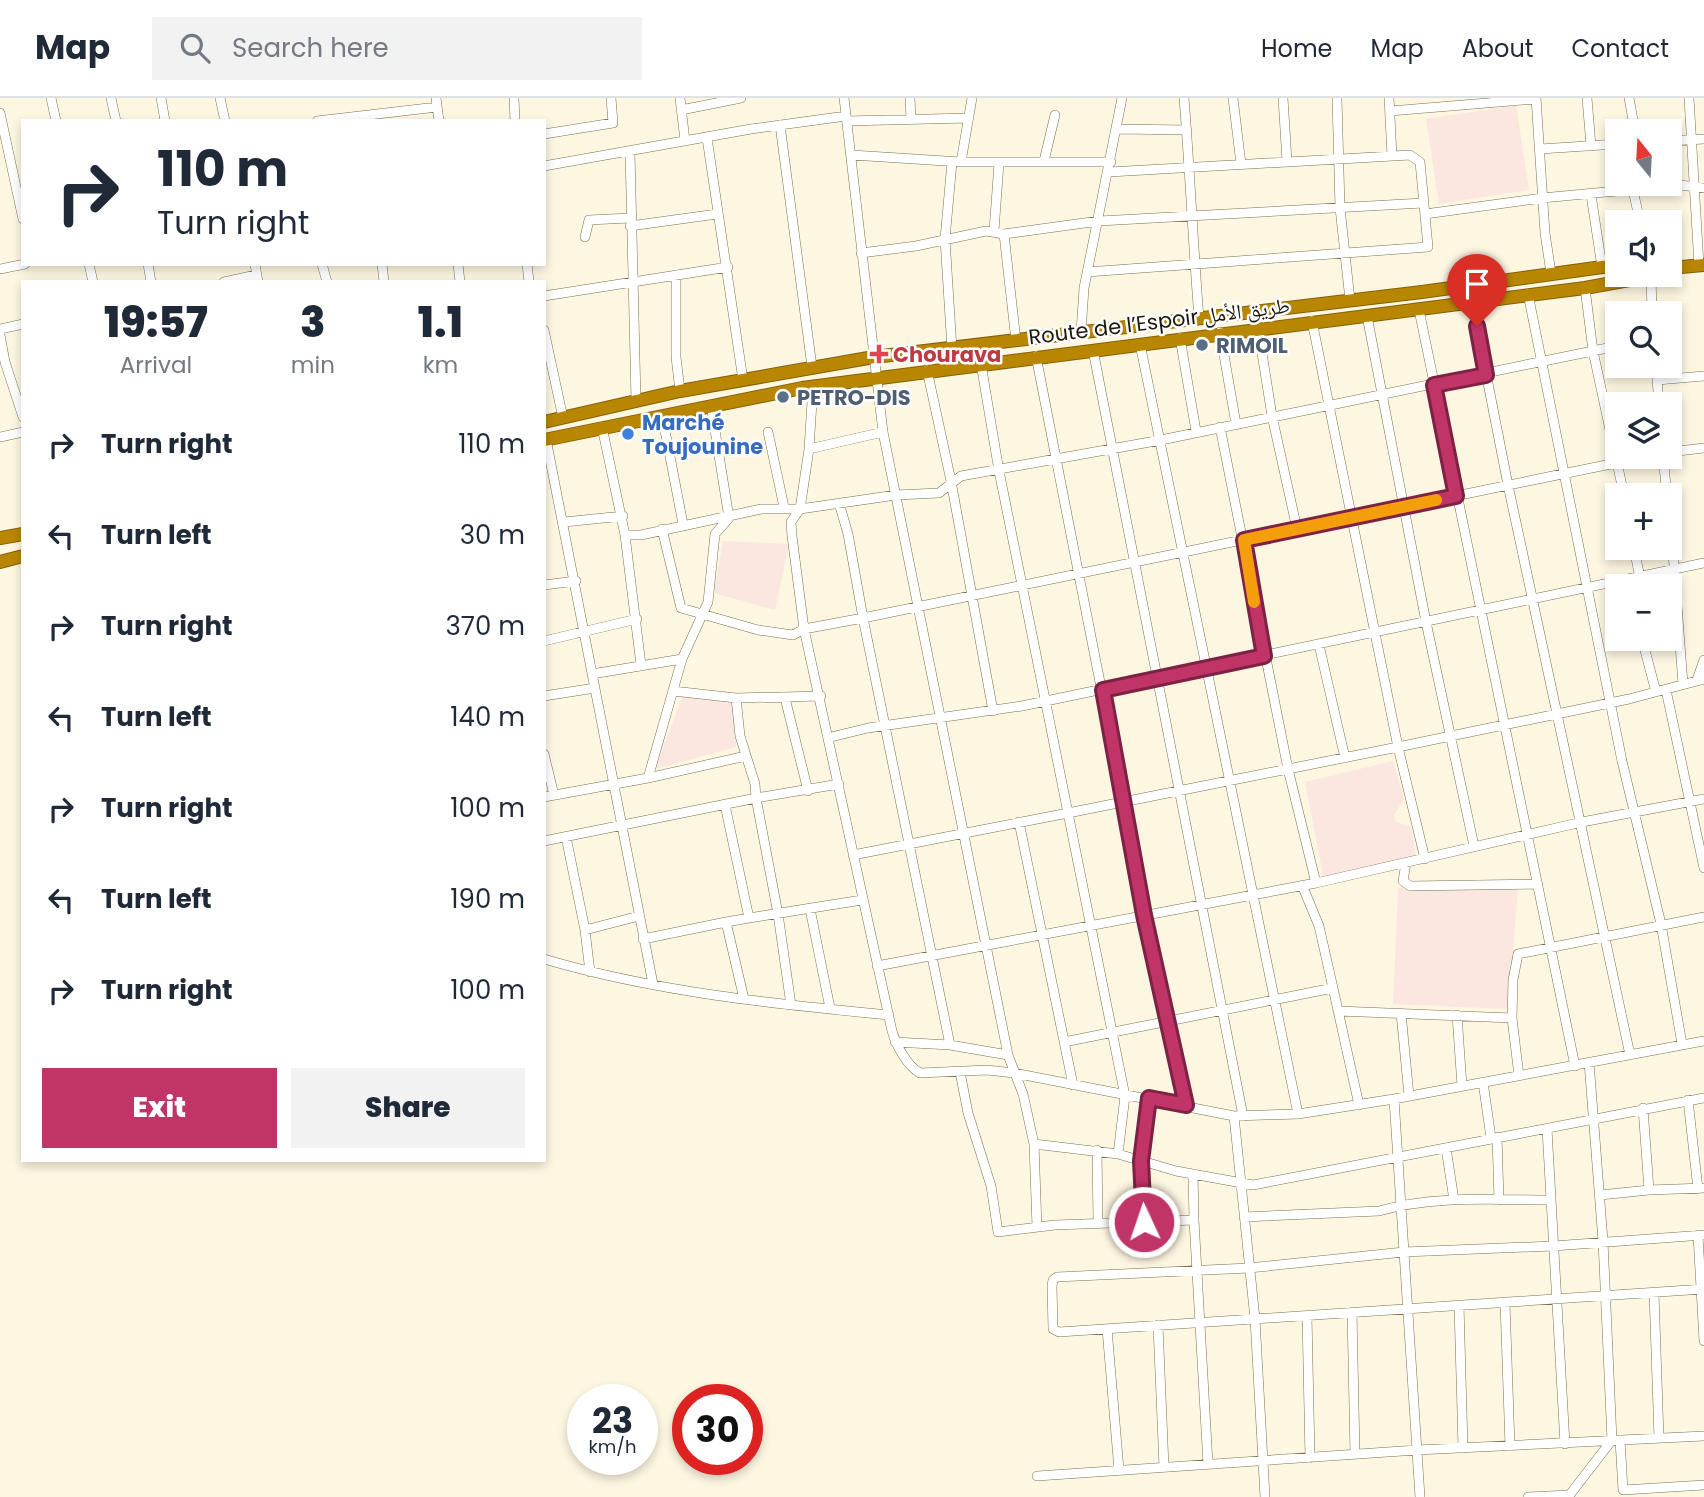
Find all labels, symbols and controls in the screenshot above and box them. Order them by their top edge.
search box [152,17,642,80]
text: Map [35,24,110,71]
icon: search [176,29,214,67]
text: Search here [232,30,389,66]
text: Home [1261,32,1333,65]
text: Map [1371,32,1424,65]
text: About [1462,32,1533,65]
text: Contact [1571,32,1669,65]
north arrow [1605,119,1682,196]
map controls [1605,119,1682,651]
text: 110 m [157,135,288,203]
icon: right [42,147,133,238]
text: Turn right [157,200,309,245]
button: sound [1605,210,1682,287]
pin [1447,254,1507,326]
icon: arrive [1458,265,1496,303]
street label: Route de l’Espoir طريق الأمل [1027,291,1291,351]
text: 19:57 [104,293,208,352]
text: 3 [300,293,326,352]
text: 1.1 [418,293,463,352]
button: search [1605,301,1682,378]
place label: RIMOIL [1216,331,1288,360]
marker: RIMOIL [1194,337,1210,353]
place label: Chourava [893,340,1001,369]
marker: Chourava [871,346,887,362]
text: Arrival [120,349,192,381]
text: min [291,349,335,381]
text: km [423,349,458,381]
place label: PETRO-DIS [797,383,911,412]
marker: PETRO-DIS [775,389,791,405]
button: layers [1605,392,1682,469]
place label: Marché Toujounine [642,408,763,461]
icon: right [42,426,80,464]
text: Turn right [101,426,233,462]
text: 110 m [458,426,525,462]
marker: Marché Toujounine [620,426,636,442]
button: + [1605,483,1682,560]
icon: left [42,517,80,555]
text: Turn left [101,517,212,553]
text: 30 m [460,517,525,553]
button: − [1605,574,1682,651]
icon: right [42,608,80,646]
text: Turn right [101,608,233,644]
text: 370 m [445,608,525,644]
icon: left [42,699,80,737]
text: Turn left [101,699,212,735]
text: 140 m [450,699,525,735]
icon: right [42,790,80,828]
text: Turn right [101,790,233,826]
text: 100 m [450,790,525,826]
icon: left [42,881,80,919]
text: Turn left [101,881,212,917]
text: 190 m [450,881,525,917]
icon: right [42,972,80,1010]
text: Turn right [101,972,233,1008]
text: 100 m [450,972,525,1008]
button: Exit [42,1068,277,1148]
button: Share [291,1068,525,1148]
position arrow [1107,1185,1181,1259]
speed limit sign: 30 [672,1384,763,1475]
text: 23 [592,1396,633,1445]
text: km/h [589,1434,636,1459]

